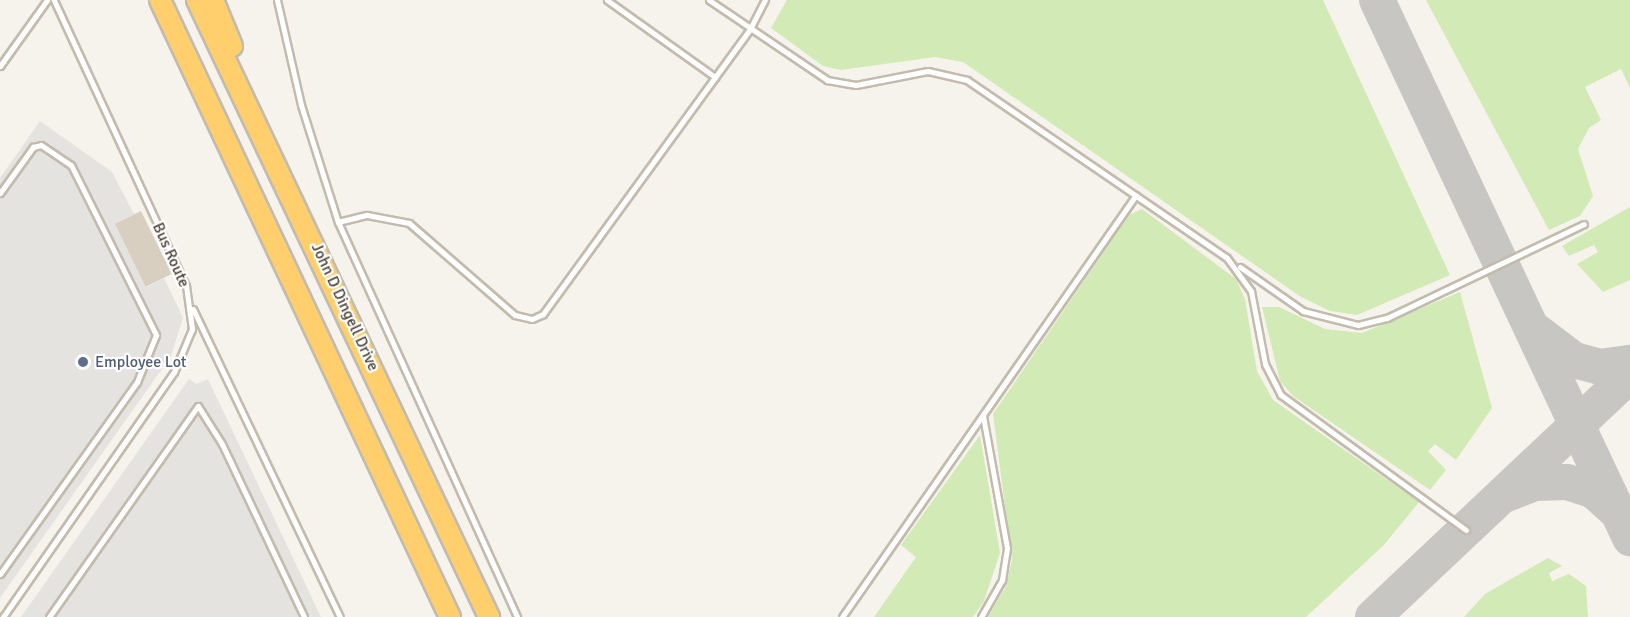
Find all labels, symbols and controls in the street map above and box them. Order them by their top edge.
street label: Bus Route [148,220,194,290]
street label: John D Dingell Drive [307,240,383,374]
place label: Employee Lot [95,352,186,372]
marker: Employee Lot [76,355,90,369]

